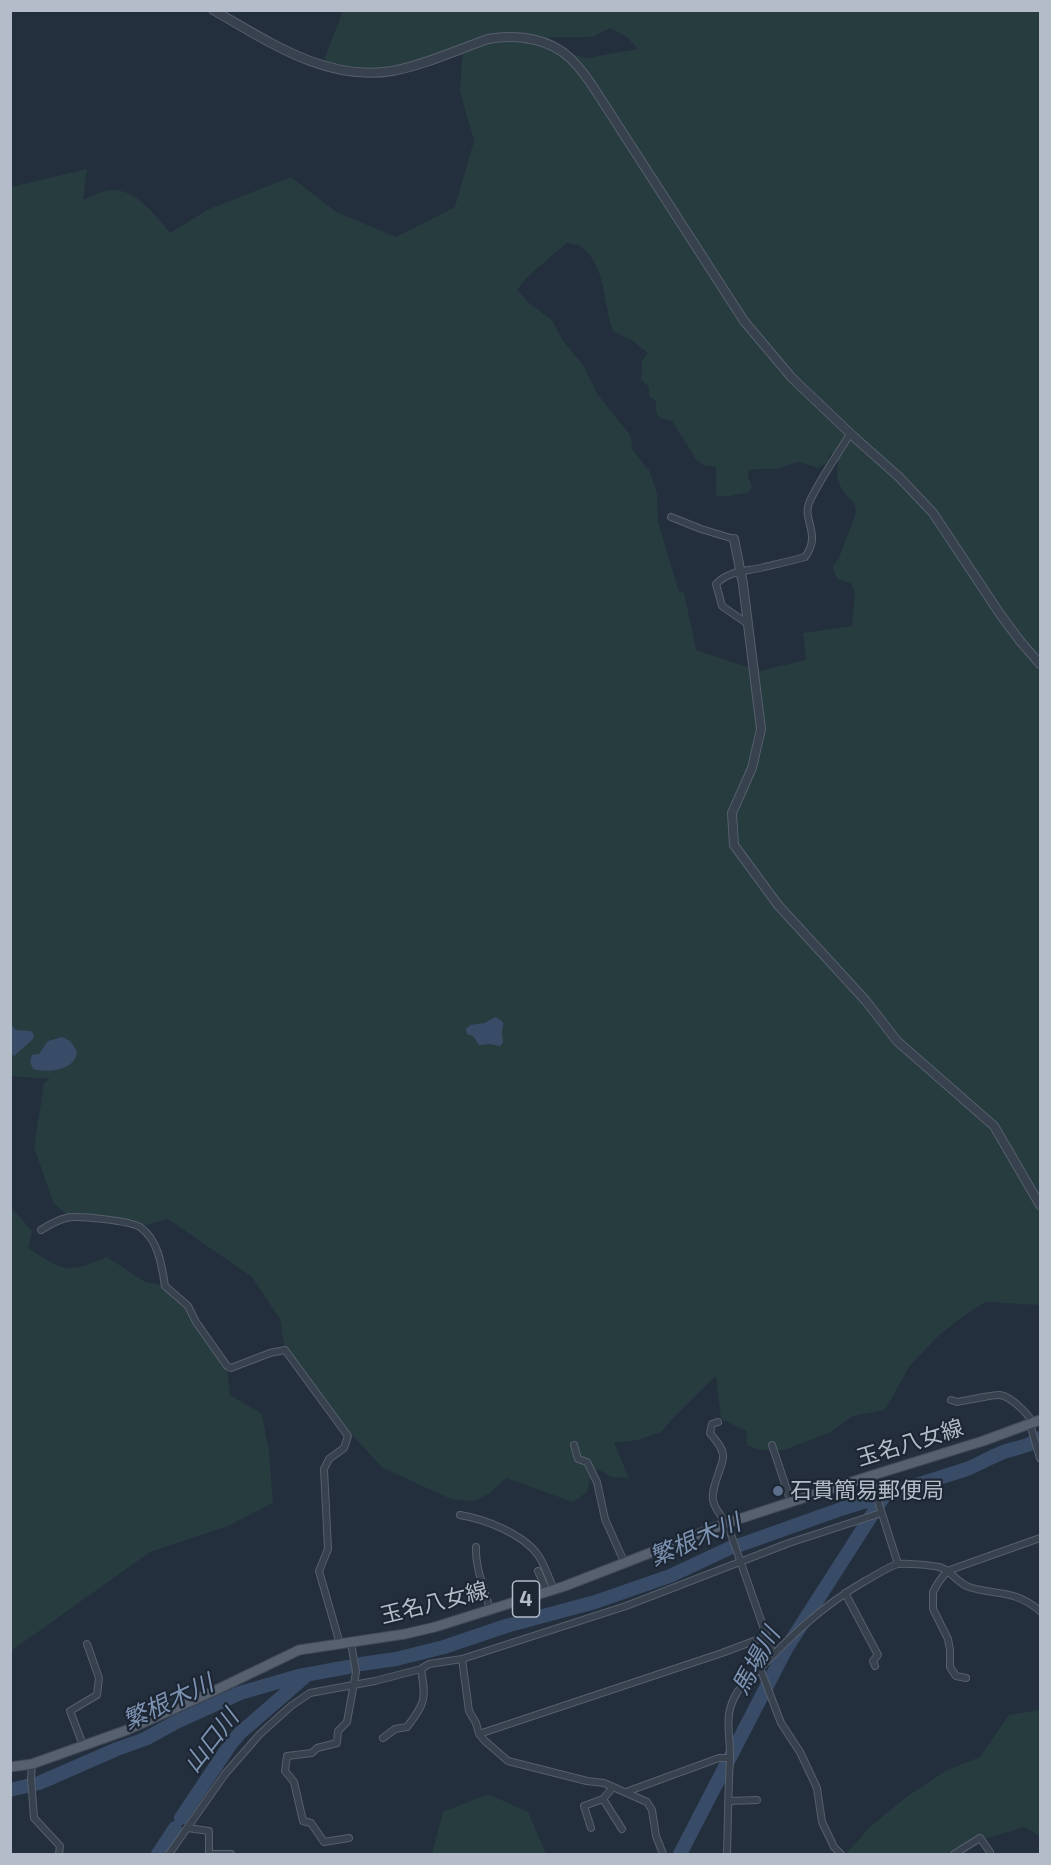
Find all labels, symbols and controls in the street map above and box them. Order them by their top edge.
street label: 玉名八女線 [854,1414,966,1472]
place label: 石貫簡易郵便局 [790,1478,944,1504]
marker: 石貫簡易郵便局 [771,1484,785,1498]
water label: 繁根木川 [645,1508,745,1572]
street label: 玉名八女線 [377,1577,491,1629]
road number: 4 [512,1581,540,1617]
water label: 馬場川 [726,1623,786,1699]
water label: 繁根木川 [118,1669,218,1735]
water label: 山口川 [177,1704,245,1778]

